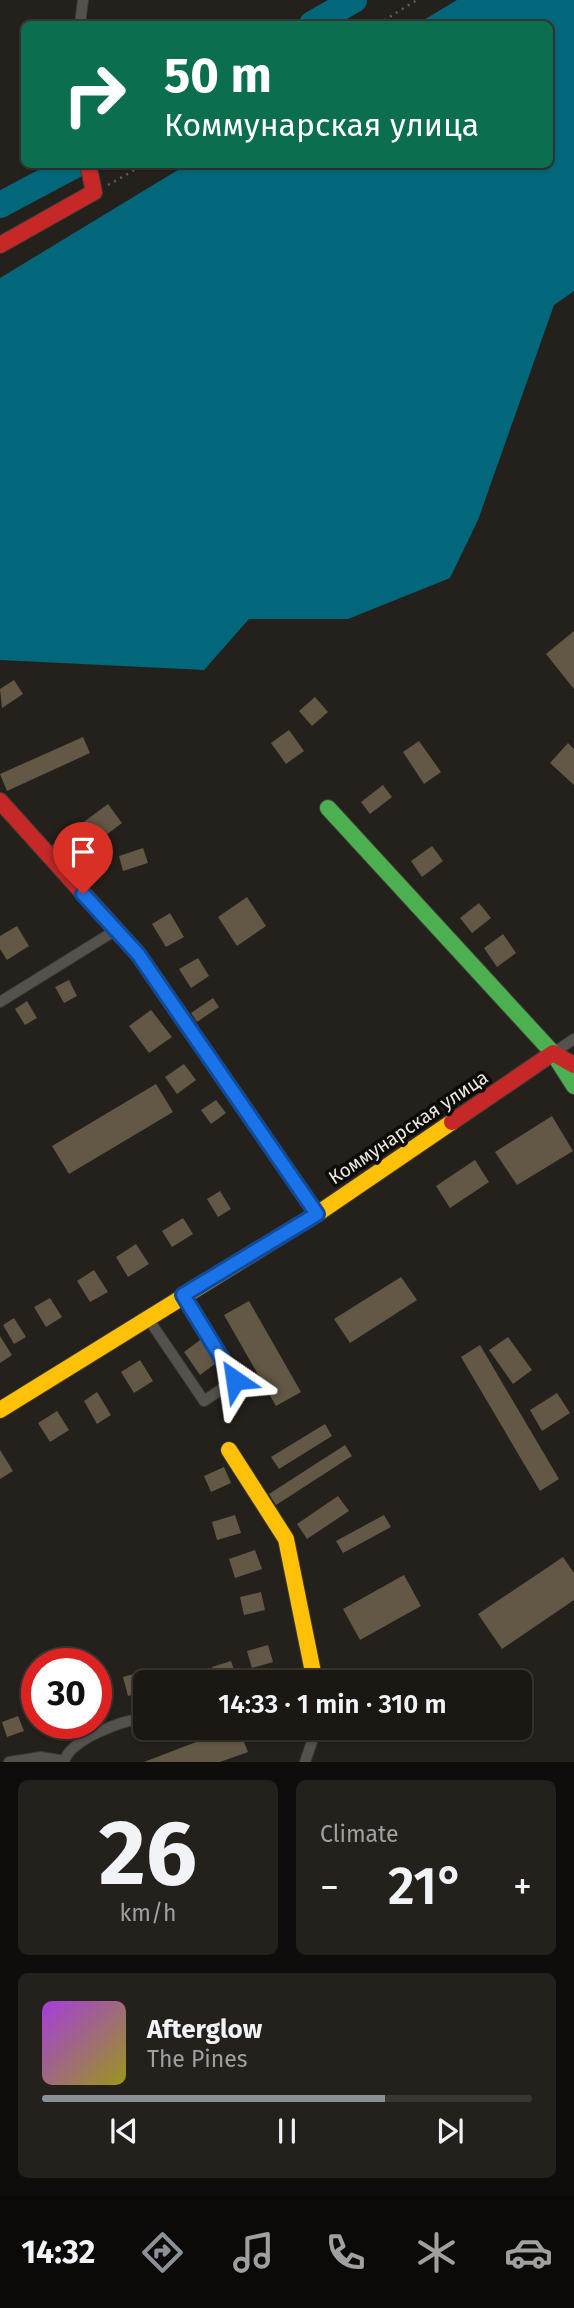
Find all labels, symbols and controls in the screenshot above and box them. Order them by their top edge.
text: 50 m [164,46,272,105]
icon: right [49,49,140,140]
text: Коммунарская улица [164,106,479,144]
pin [53,822,113,894]
icon: arrive [64,833,102,871]
street label: Коммунарская улица [324,1066,492,1189]
position arrow [198,1343,272,1417]
speed limit sign: 30 [21,1648,112,1739]
text: 14:33 · 1 min · 310 m [218,1689,447,1720]
text: 26 [99,1799,197,1908]
text: Climate [320,1820,399,1848]
text: 21° [388,1855,464,1918]
text: − [320,1864,339,1910]
text: + [513,1864,532,1910]
text: km/h [120,1899,176,1927]
text: Afterglow [147,2014,262,2045]
text: The Pines [147,2045,248,2073]
icon: previous [105,2112,143,2150]
icon: pause [268,2112,306,2150]
icon: next [431,2112,469,2150]
icon: directions [138,2228,187,2277]
icon: music [229,2228,278,2277]
icon: phone [321,2228,370,2277]
icon: climate [412,2228,461,2277]
icon: car [504,2228,553,2277]
text: 14:32 [21,2233,95,2271]

